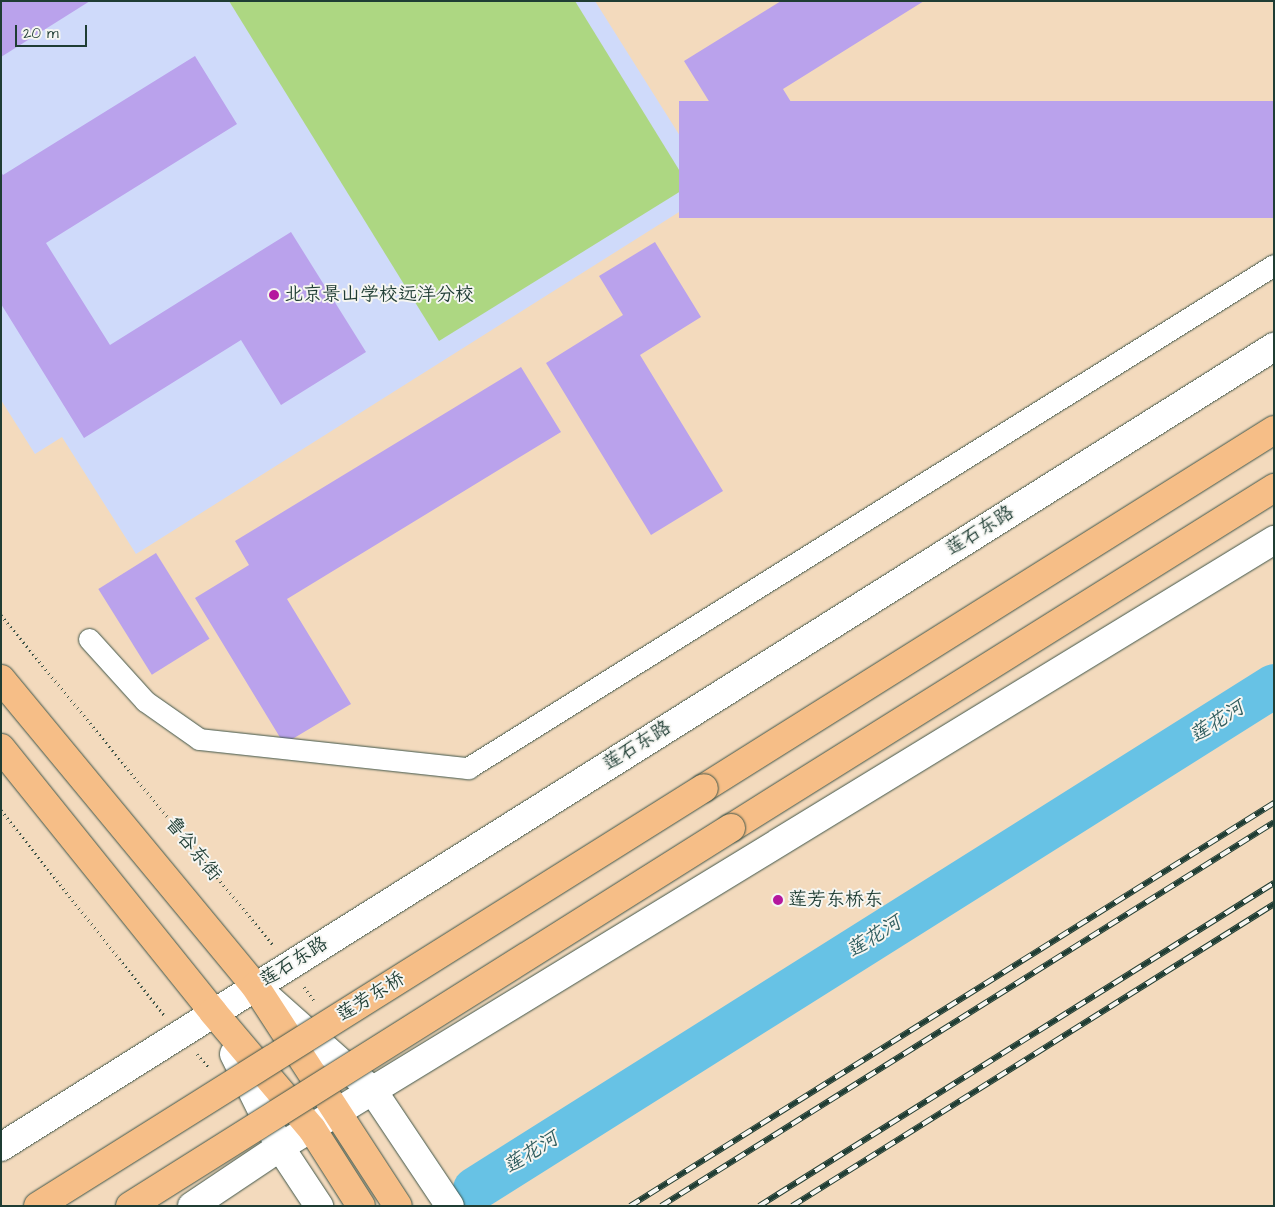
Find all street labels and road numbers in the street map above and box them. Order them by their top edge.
street label: 莲石东路 [942,501,1018,561]
street label: 莲石东路 [599,716,675,776]
street label: 鲁谷东街 [160,812,226,886]
street label: 莲石东路 [256,932,332,992]
street label: 莲芳东桥 [333,967,409,1027]

